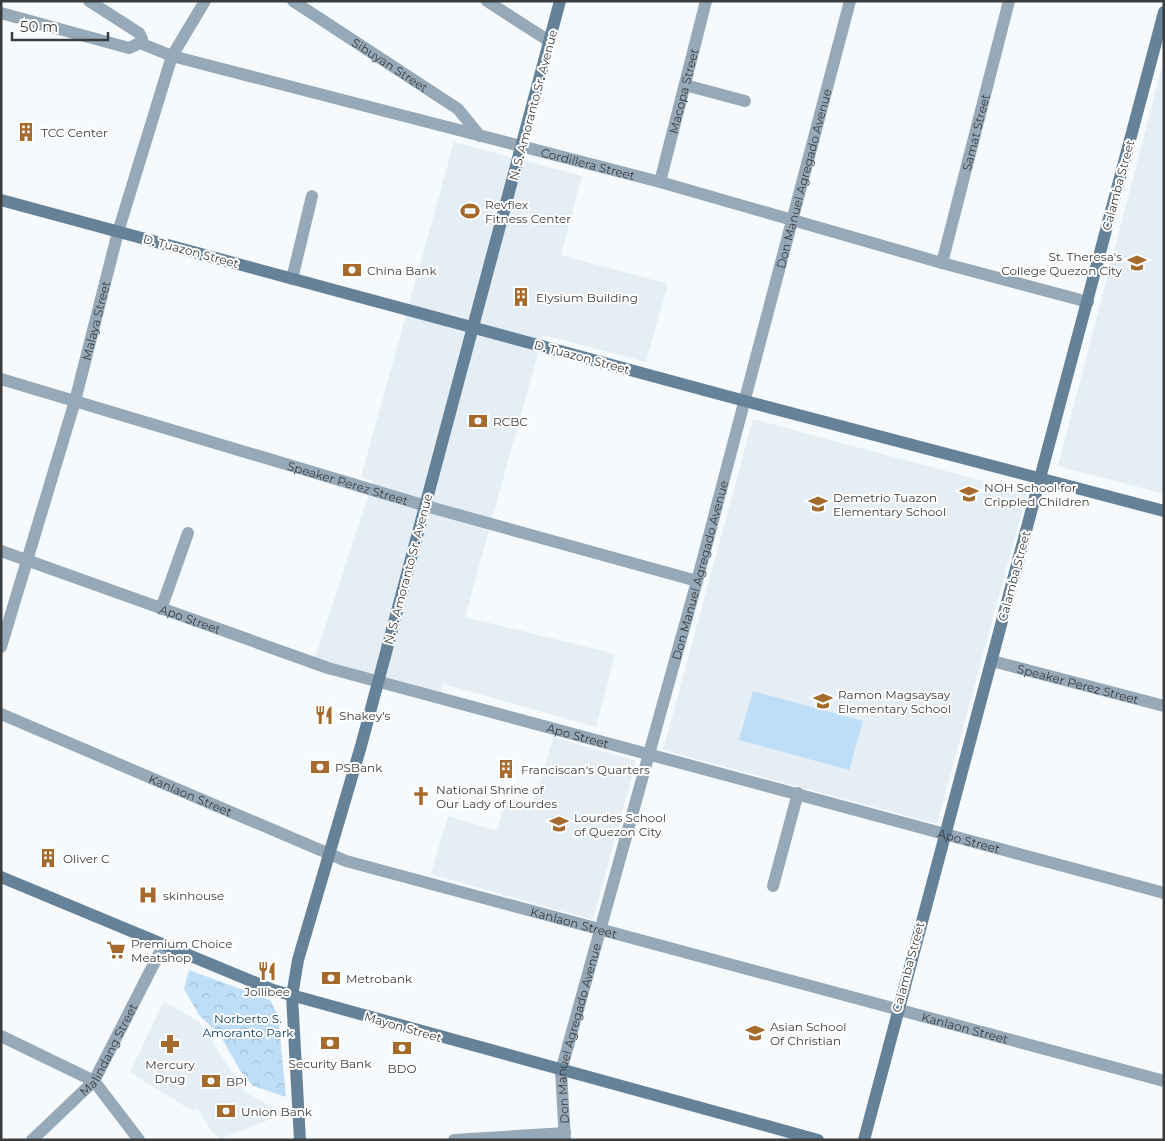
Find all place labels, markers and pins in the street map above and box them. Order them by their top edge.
building icon: TCC Center [15,121,37,143]
place label: TCC Center [41,125,108,140]
place label: Revflex Fitness Center [485,197,571,226]
sports icon: Revflex Fitness Center [459,200,481,222]
place label: St. Theresa's College Quezon City [1001,249,1122,278]
school or university icon: St. Theresa's College Quezon City [1126,252,1148,274]
bank icon: China Bank [341,259,363,281]
place label: China Bank [367,263,437,278]
building icon: Elysium Building [510,286,532,308]
place label: Elysium Building [536,290,638,305]
bank icon: RCBC [467,410,489,432]
place label: RCBC [493,414,528,429]
place label: NOH School for Crippled Children [984,480,1090,509]
school or university icon: NOH School for Crippled Children [958,483,980,505]
place label: Demetrio Tuazon Elementary School [833,490,946,519]
school or university icon: Demetrio Tuazon Elementary School [807,493,829,515]
place label: Ramon Magsaysay Elementary School [838,687,951,716]
school or university icon: Ramon Magsaysay Elementary School [812,690,834,712]
restaurant icon: Shakey's [313,704,335,726]
place label: Shakey's [339,708,391,723]
bank icon: PSBank [309,756,331,778]
building icon: Franciscan's Quarters [495,758,517,780]
place label: PSBank [335,760,383,775]
place label: Franciscan's Quarters [521,762,650,777]
place label: National Shrine of Our Lady of Lourdes [436,782,557,811]
church icon: National Shrine of Our Lady of Lourdes [410,785,432,807]
place label: Lourdes School of Quezon City [574,810,666,839]
school or university icon: Lourdes School of Quezon City [548,813,570,835]
building icon: Oliver C [37,847,59,869]
place label: Oliver C [63,851,110,866]
hospital icon: skinhouse [137,884,159,906]
place label: skinhouse [163,888,224,903]
place label: Premium Choice Meatshop [131,936,232,965]
supermarket icon: Premium Choice Meatshop [105,939,127,961]
restaurant icon: Jollibee [256,960,278,982]
bank icon: Metrobank [320,967,342,989]
place label: Metrobank [346,971,413,986]
place label: Jollibee [243,984,290,999]
place label: Asian School Of Christian [770,1019,846,1048]
school or university icon: Asian School Of Christian [744,1022,766,1044]
bank icon: Security Bank [319,1032,341,1054]
pharmacy icon: Mercury Drug [159,1033,181,1055]
bank icon: BDO [391,1037,413,1059]
place label: Security Bank [289,1056,372,1071]
place label: Mercury Drug [145,1057,195,1086]
place label: BDO [387,1061,417,1076]
bank icon: BPI [200,1070,222,1092]
place label: BPI [226,1074,247,1089]
bank icon: Union Bank [215,1100,237,1122]
place label: Union Bank [241,1104,313,1119]

